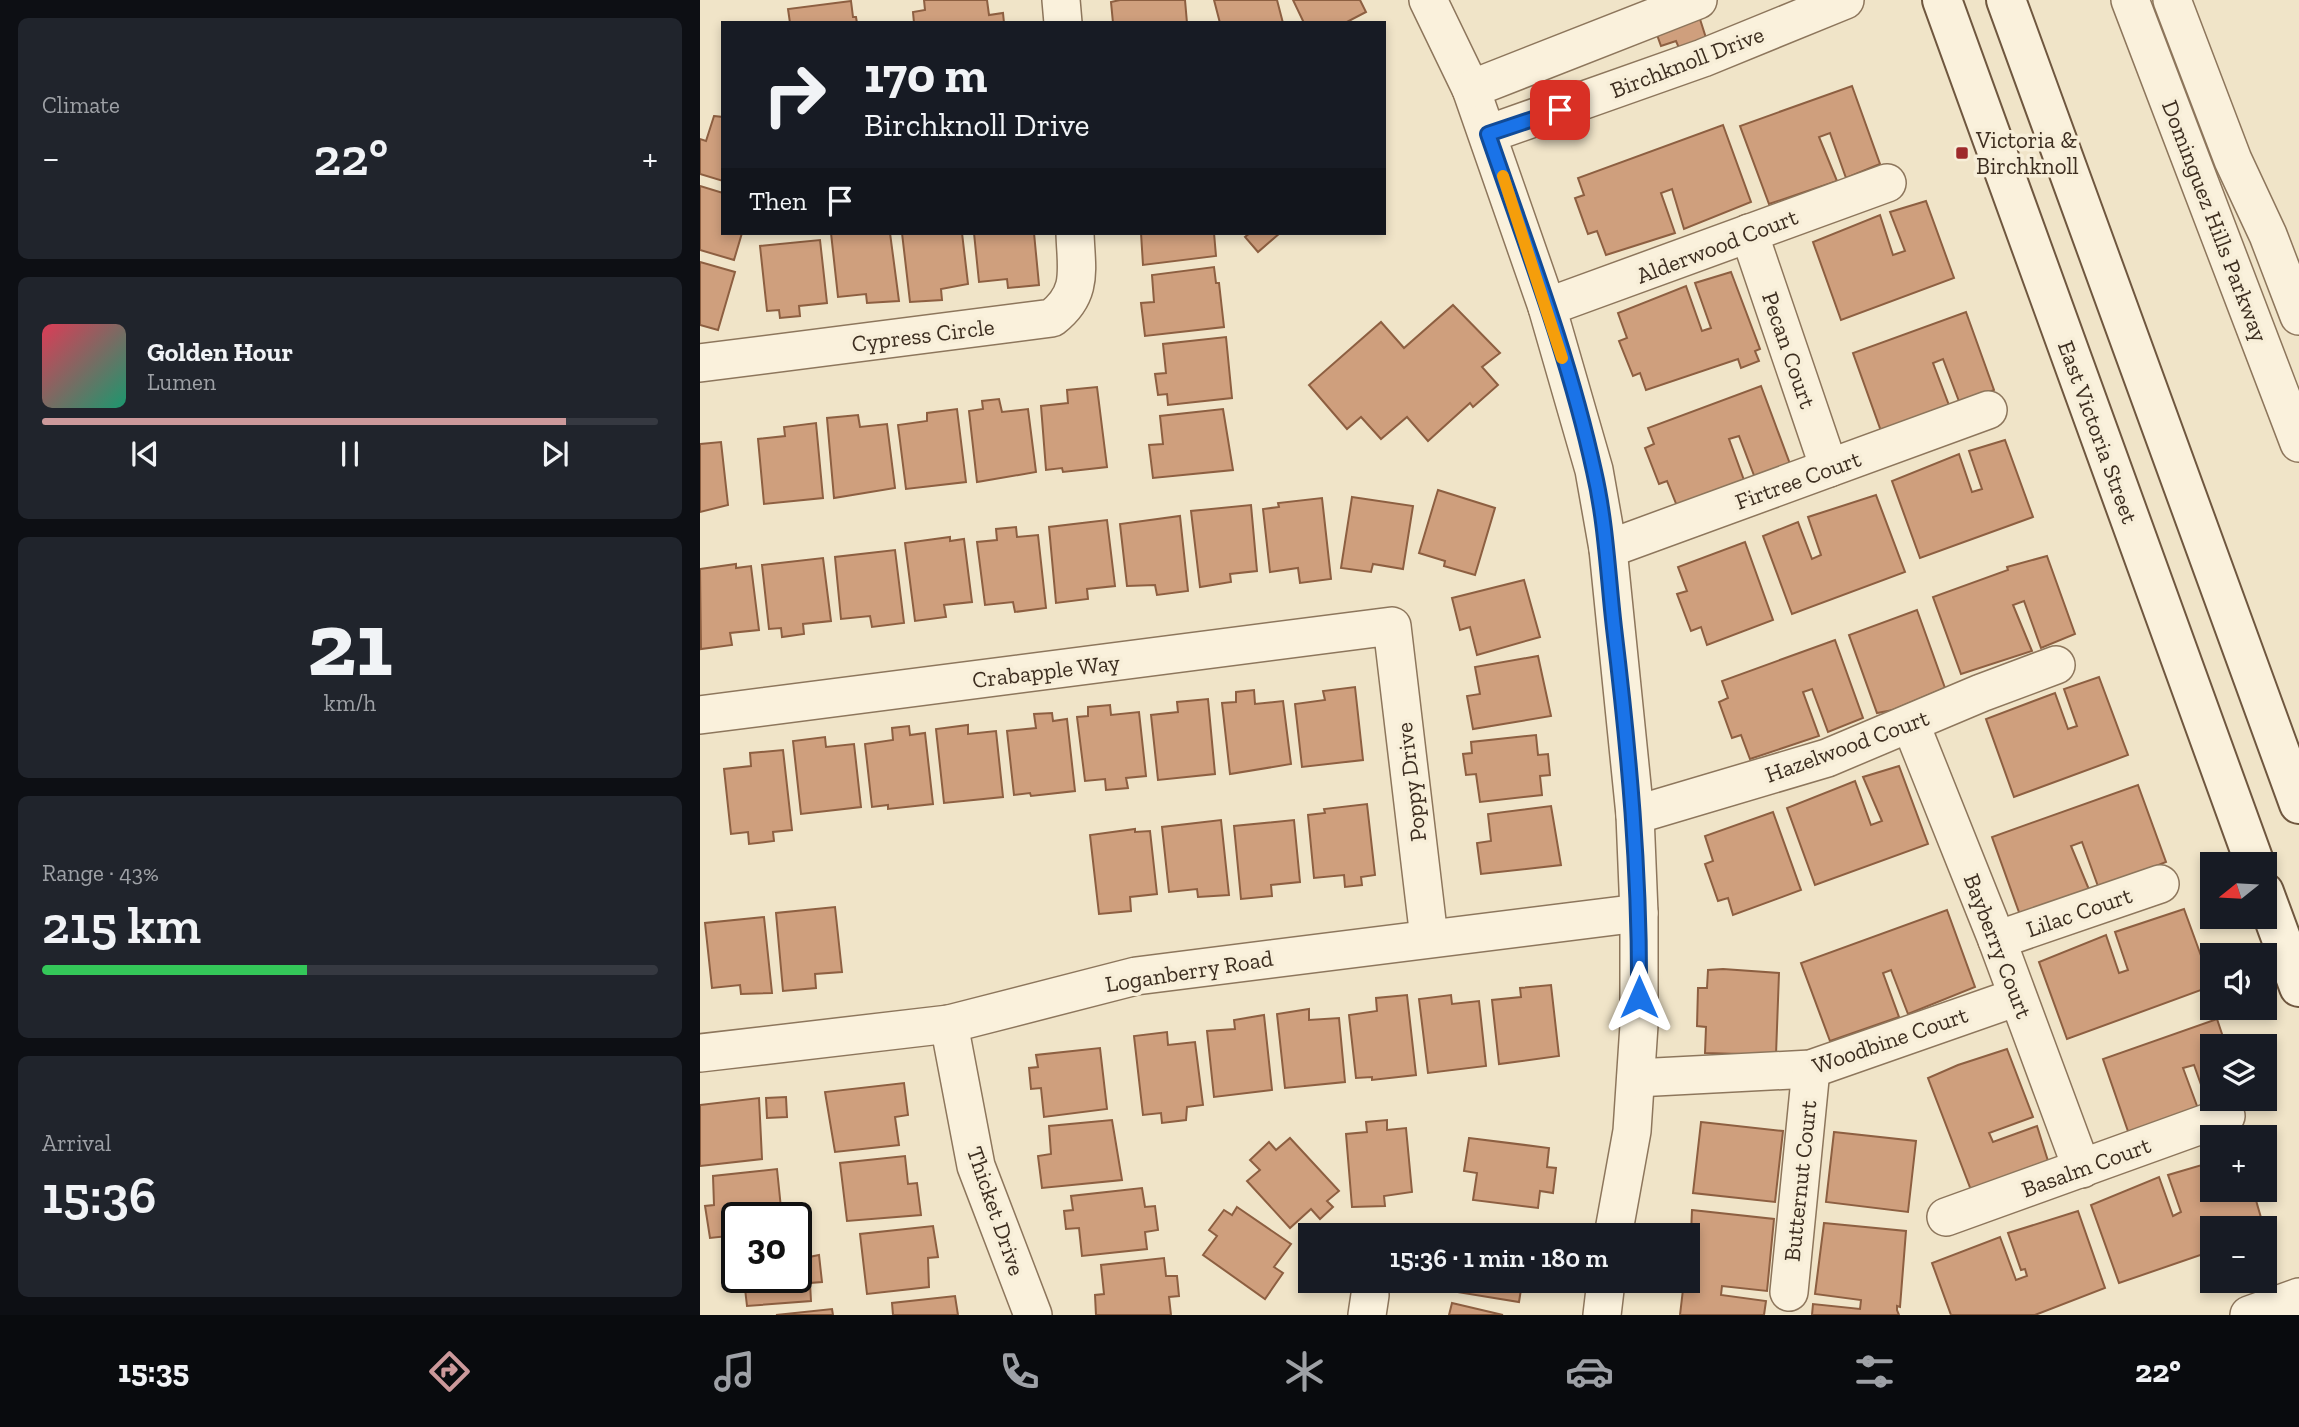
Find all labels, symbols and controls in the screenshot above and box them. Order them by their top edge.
street label: Birchknoll Drive [1606,20,1768,104]
text: 170 m [864,46,987,105]
icon: right [749,49,840,140]
pin [1530,80,1590,140]
text: Climate [42,91,120,119]
icon: arrive [1541,91,1579,129]
street label: Dominguez Hills Parkway [2156,96,2274,346]
text: Birchknoll Drive [864,106,1089,144]
text: 22° [314,126,388,188]
place label: Victoria & Birchknoll [1975,126,2079,180]
text: − [42,135,60,181]
text: + [642,135,658,181]
marker: Victoria & Birchknoll [1954,145,1970,161]
icon: arrive [821,182,859,220]
text: Then [749,185,807,217]
street label: Alderwood Court [1632,202,1802,290]
street label: Pecan Court [1756,288,1822,412]
street label: Cypress Circle [850,312,996,358]
text: Golden Hour [147,336,293,368]
street label: East Victoria Street [2052,337,2144,528]
text: Lumen [147,368,216,396]
icon: previous [126,435,164,473]
icon: pause [331,435,369,473]
icon: next [536,435,574,473]
street label: Firtree Court [1731,444,1865,516]
text: 21 [307,589,393,698]
street label: Crabapple Way [971,648,1122,694]
text: km/h [324,689,376,717]
street label: Hazelwood Court [1761,703,1933,789]
street label: Poppy Drive [1390,721,1432,843]
north arrow [2200,852,2277,929]
map controls [2200,852,2277,1293]
text: Range · 43% [42,859,159,887]
street label: Bayberry Court [1958,870,2039,1023]
street label: Lilac Court [2023,881,2136,943]
text: 215 km [42,894,201,956]
button: sound [2200,943,2277,1020]
street label: Loganberry Road [1103,944,1275,998]
position arrow [1602,960,1676,1034]
street label: Woodbine Court [1809,1000,1972,1080]
button: layers [2200,1034,2277,1111]
street label: Butternut Court [1778,1099,1822,1263]
button: + [2200,1125,2277,1202]
text: Arrival [42,1129,111,1157]
street label: Basalm Court [2018,1131,2155,1203]
street label: Thicket Drive [961,1143,1031,1279]
text: 15:36 [42,1164,157,1226]
speed limit sign: 30 [721,1202,812,1293]
button: − [2200,1216,2277,1293]
text: 15:36 · 1 min · 180 m [1390,1242,1608,1274]
icon: directions [425,1347,474,1396]
icon: music [710,1347,759,1396]
icon: phone [995,1347,1044,1396]
icon: climate [1280,1347,1329,1396]
icon: car [1565,1347,1614,1396]
icon: filters [1850,1347,1899,1396]
text: 15:35 [118,1352,189,1390]
text: 22° [2135,1352,2181,1390]

